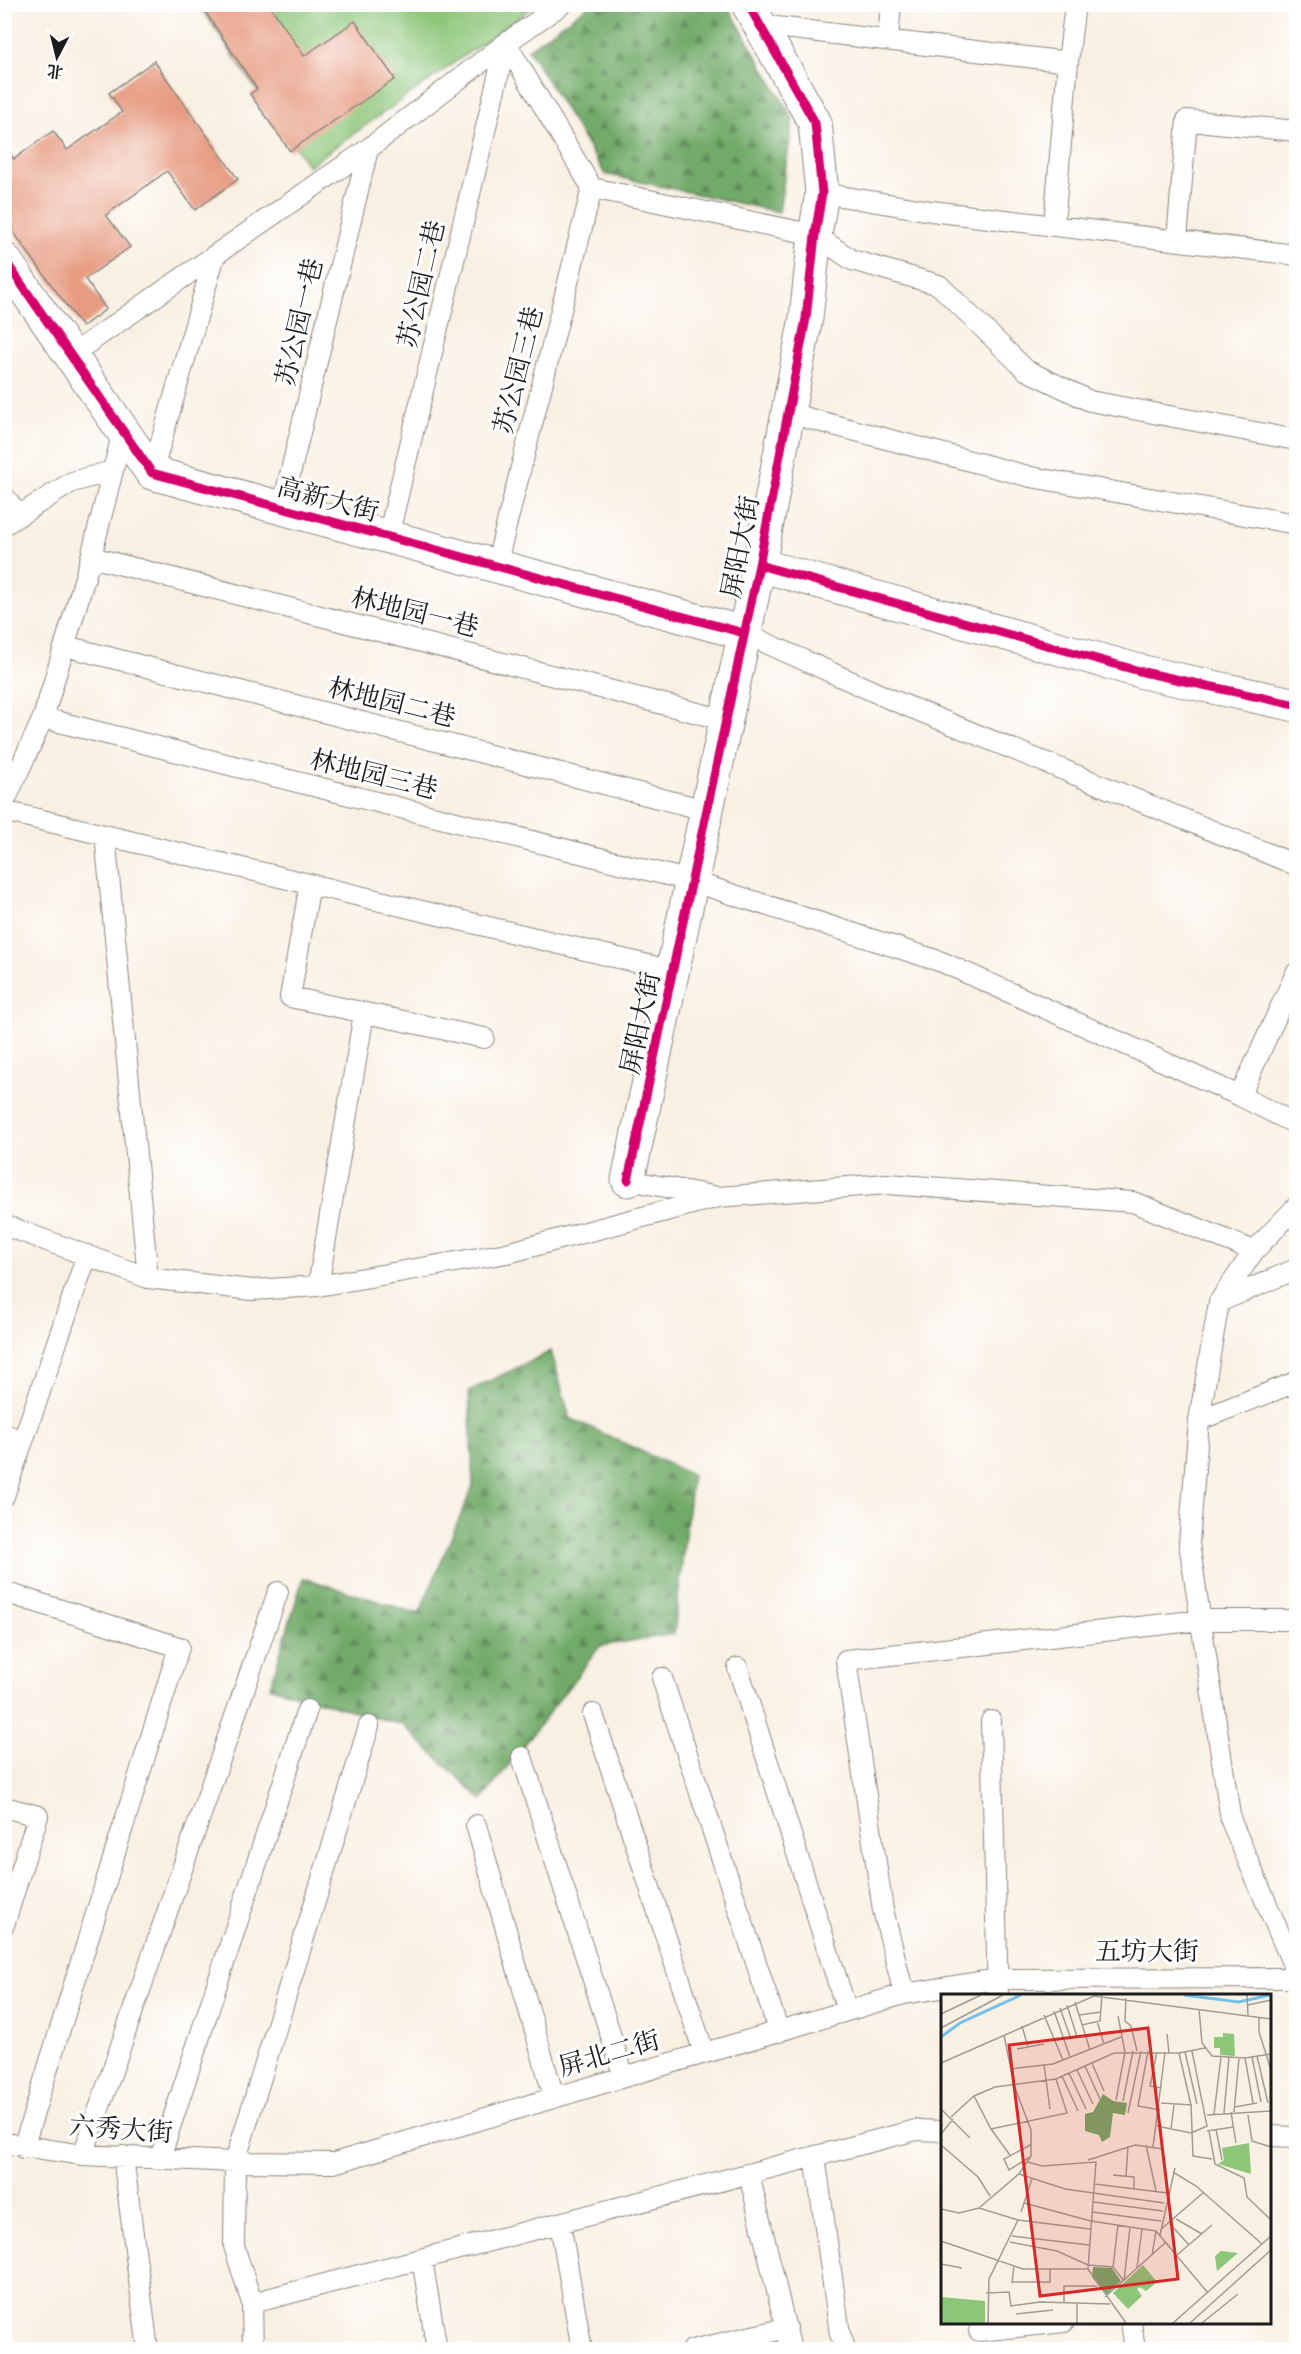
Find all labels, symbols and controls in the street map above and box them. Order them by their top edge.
north arrow [27,27,87,87]
text: 北 [46,57,65,82]
street label: 苏公园二巷 [391,217,456,352]
street label: 苏公园一巷 [269,255,334,390]
street label: 苏公园三巷 [487,303,554,438]
street label: 高新大街 [272,470,382,533]
street label: 屏阳大街 [714,493,771,602]
street label: 林地园一巷 [347,581,482,648]
street label: 林地园二巷 [324,671,459,738]
street label: 林地园三巷 [306,743,441,810]
street label: 屏阳大街 [614,969,671,1078]
street label: 五坊大街 [1095,1935,1199,1972]
inset map [941,1994,1271,2324]
street label: 屏北二街 [555,2023,665,2088]
street label: 六秀大街 [68,2109,174,2154]

